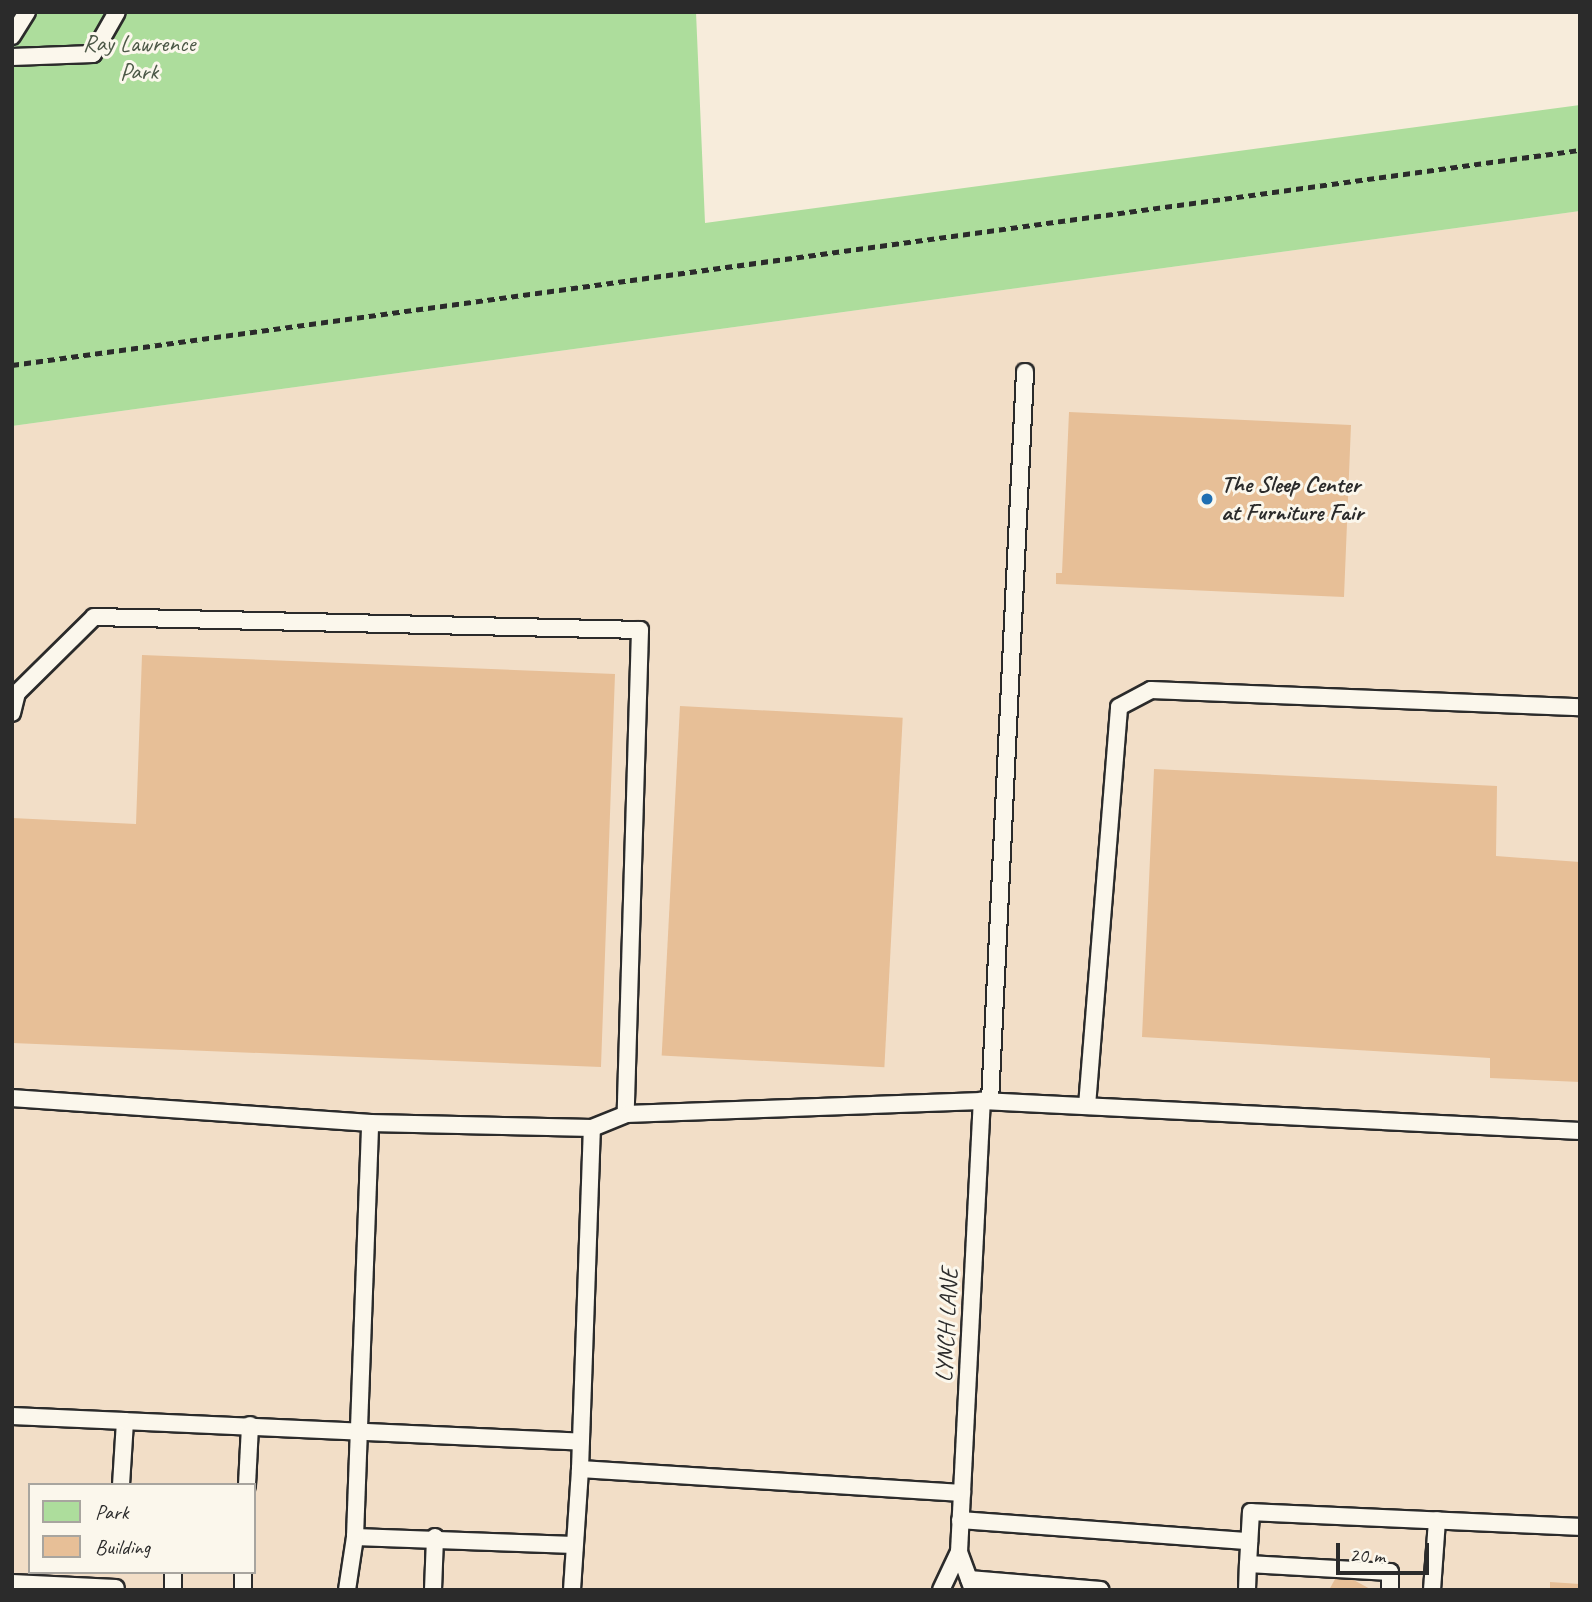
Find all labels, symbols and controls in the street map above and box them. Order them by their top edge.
park label: Ray Lawrence Park [82,30,196,86]
place label: The Sleep Center at Furniture Fair [1221,471,1363,527]
marker: The Sleep Center at Furniture Fair [1199,491,1215,507]
street label: LYNCH LANE [930,1268,964,1382]
legend [28,1483,256,1574]
text: Park [95,1499,128,1525]
scale bar [1340,1528,1433,1572]
text: Building [95,1534,150,1560]
text: 20 m [1349,1542,1385,1568]

